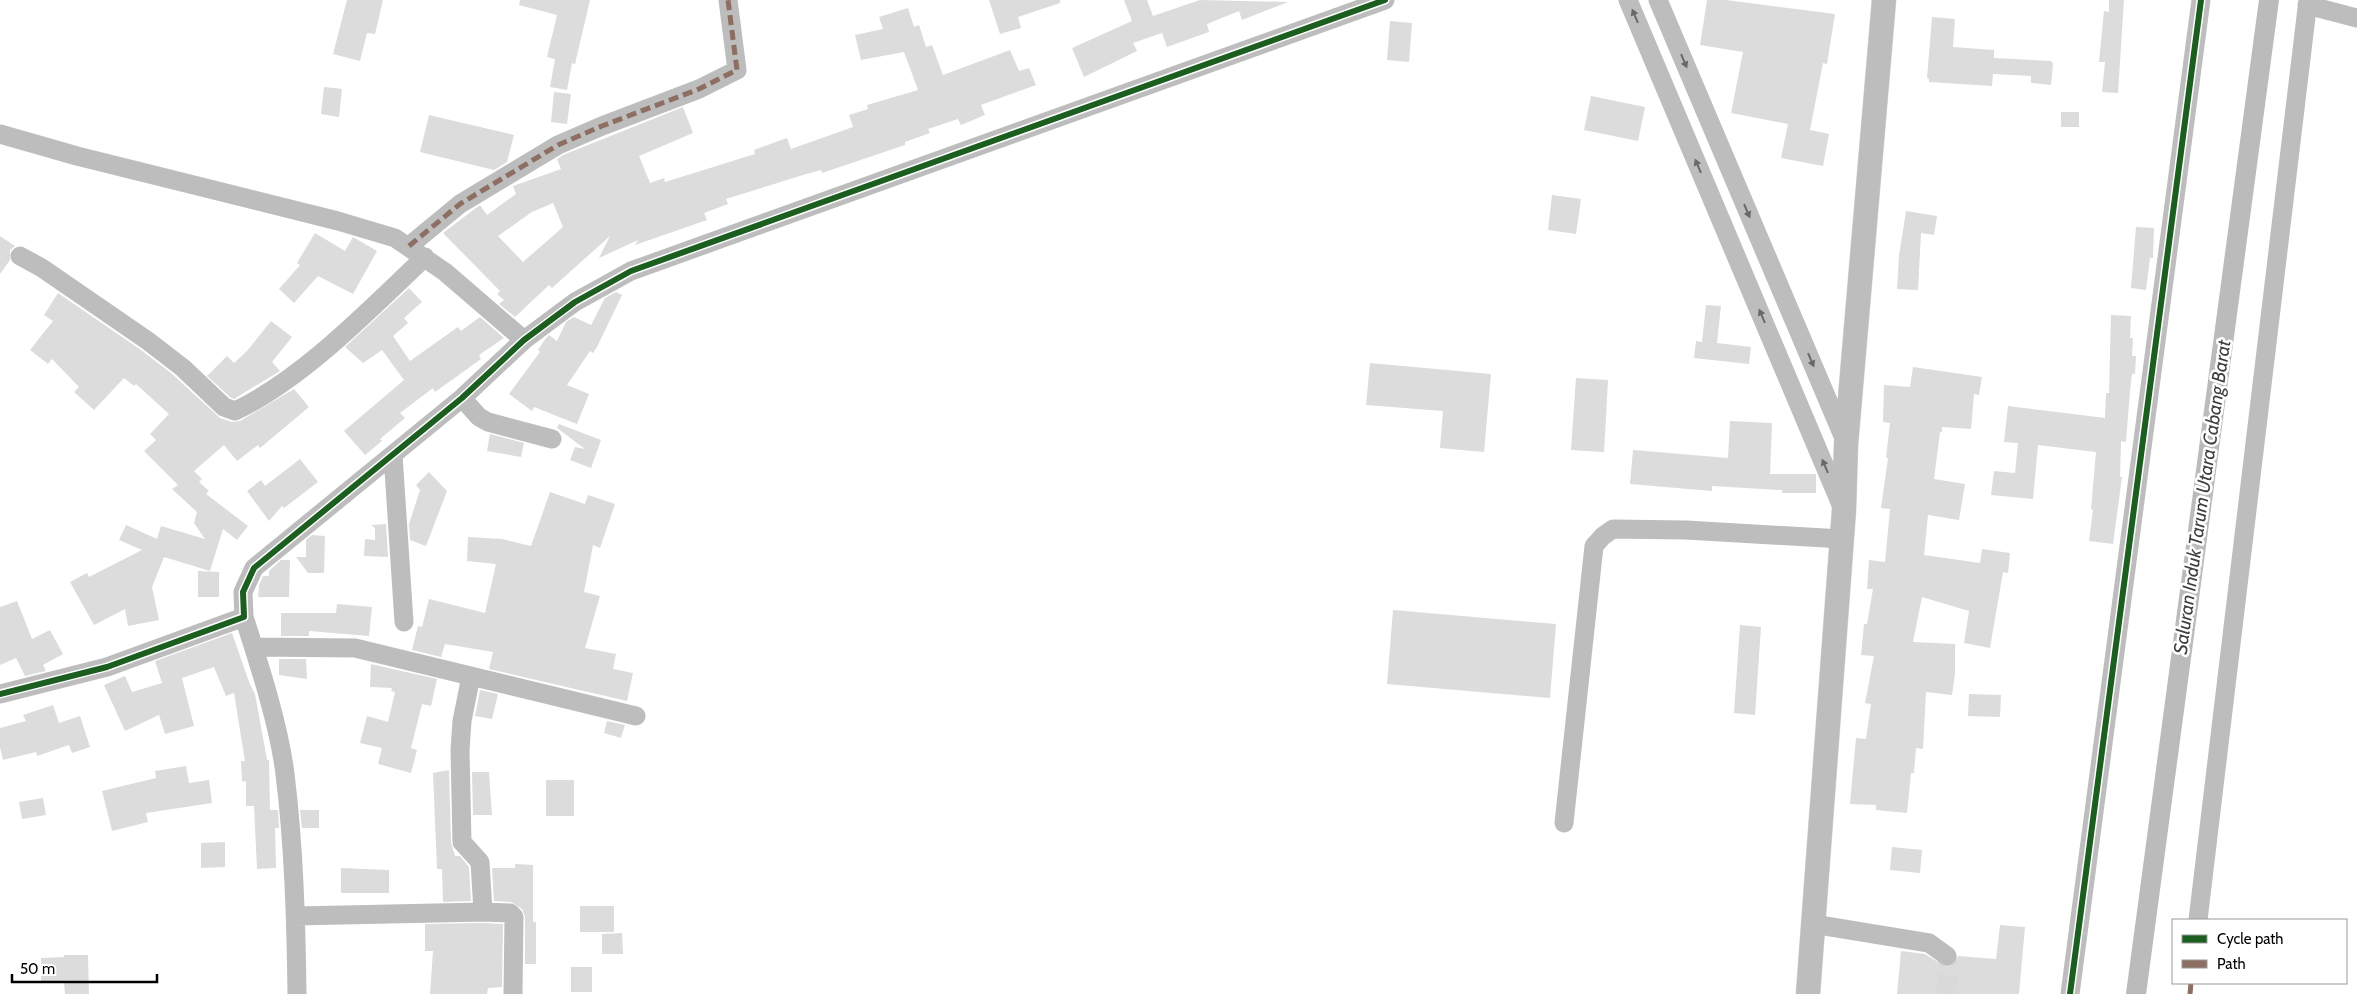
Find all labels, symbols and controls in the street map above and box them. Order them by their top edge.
one-way arrow [1631,9,1639,23]
one-way arrow [1680,54,1688,69]
one-way arrow [1694,159,1702,173]
one-way arrow [1744,204,1752,218]
one-way arrow [1757,309,1765,323]
water label: Saluran Induk Tarum Utara Cabang Barat [2169,337,2236,656]
one-way arrow [1807,353,1815,367]
one-way arrow [1820,458,1828,473]
legend [2172,919,2347,984]
text: Cycle path [2217,930,2283,948]
scale bar [12,952,158,984]
text: Path [2217,955,2246,973]
text: 50 m [20,960,55,978]

